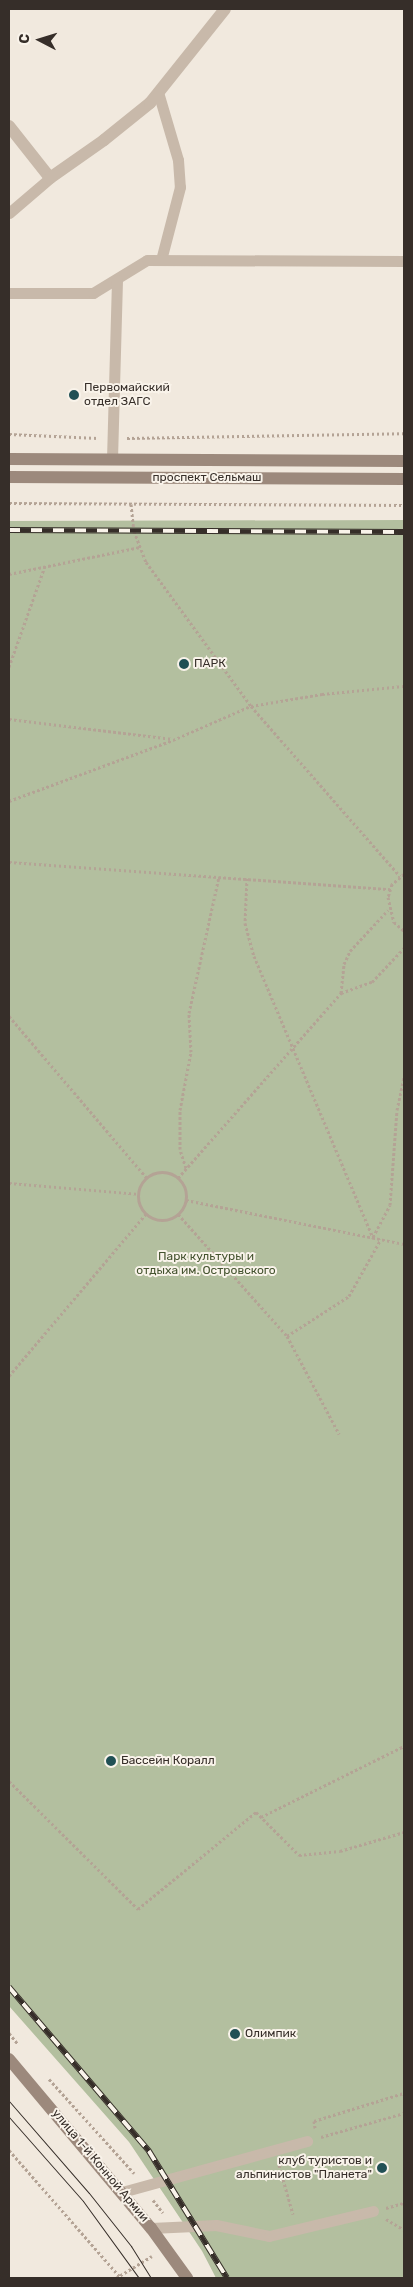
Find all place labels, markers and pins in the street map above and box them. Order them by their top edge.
place label: Первомайский отдел ЗАГС [84,381,170,409]
marker: Первомайский отдел ЗАГС [68,389,80,401]
place label: ПАРК [194,657,226,671]
marker: ПАРК [178,658,190,670]
place label: Бассейн Коралл [121,1754,215,1768]
marker: Бассейн Коралл [105,1755,117,1767]
place label: Олимпик [245,2027,296,2041]
marker: Олимпик [229,2028,241,2040]
place label: клуб туристов и альпинистов "Планета" [236,2154,372,2182]
marker: клуб туристов и альпинистов "Планета" [376,2162,388,2174]

